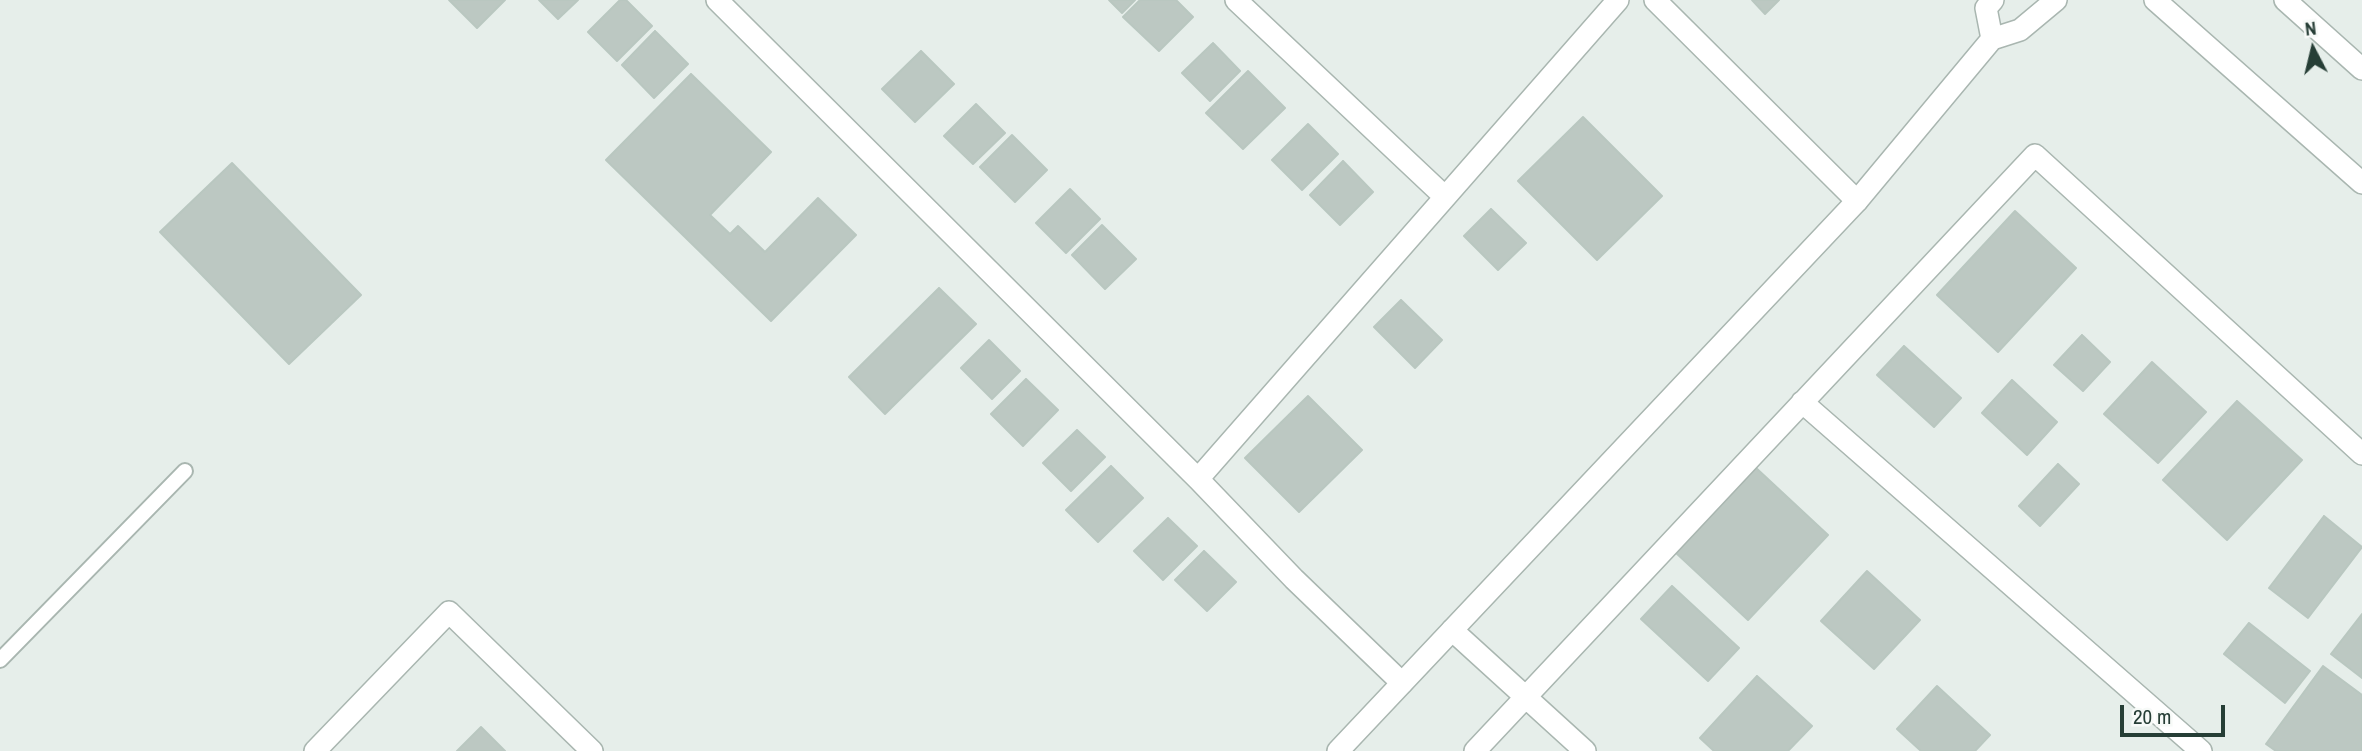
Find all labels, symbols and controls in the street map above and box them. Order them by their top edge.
north arrow [2278,14,2348,84]
text: N [2303,15,2318,42]
scale bar [2124,692,2229,736]
text: 20 m [2133,702,2171,731]

